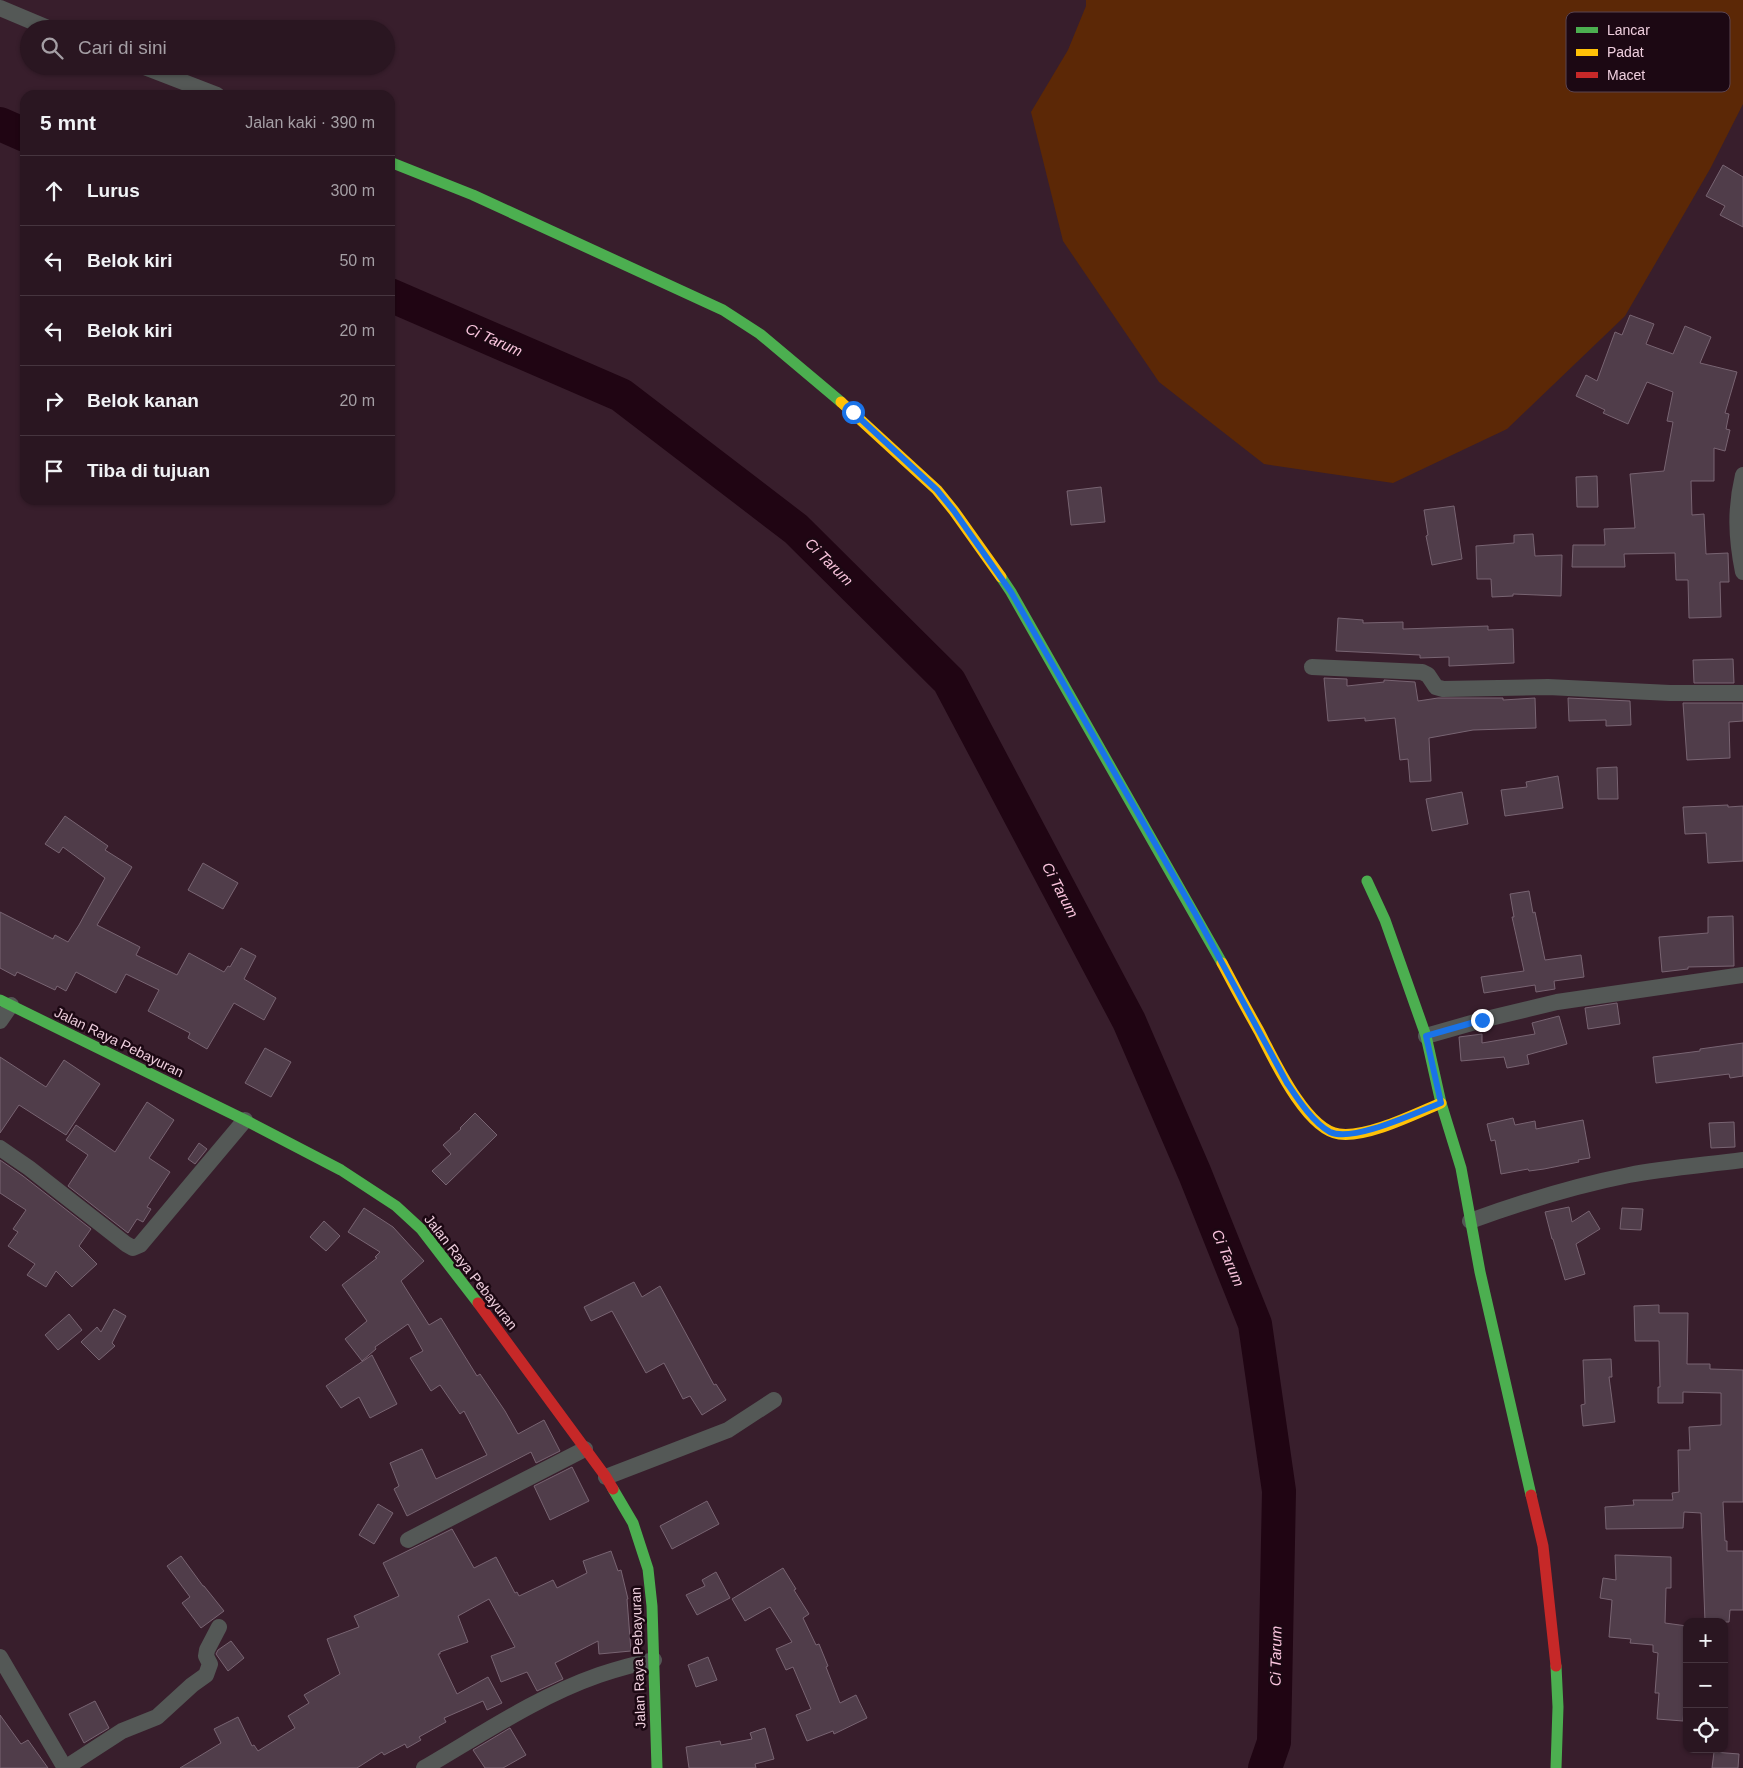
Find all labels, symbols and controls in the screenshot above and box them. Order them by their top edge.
legend [1566,12,1730,92]
search box [20,20,395,75]
text: Lancar [1607,22,1650,38]
icon: search [38,34,66,62]
text: Cari di sini [78,37,167,58]
text: Padat [1607,44,1644,60]
text: Macet [1607,67,1645,83]
text: 5 mnt [40,111,96,134]
text: Jalan kaki · 390 m [245,114,375,131]
icon: ahead [40,177,68,205]
text: Lurus [87,180,140,201]
text: 300 m [331,182,375,199]
icon: left [40,247,68,275]
text: Belok kiri [87,250,173,271]
text: 50 m [339,252,375,269]
icon: left [40,317,68,345]
text: Belok kiri [87,320,173,341]
water label: Ci Tarum [463,320,525,360]
text: 20 m [339,322,375,339]
icon: right [40,387,68,415]
text: Belok kanan [87,390,199,411]
text: 20 m [339,392,375,409]
route start [842,401,865,424]
icon: arrive [40,457,68,485]
text: Tiba di tujuan [87,460,210,481]
water label: Ci Tarum [802,534,857,589]
water label: Ci Tarum [1039,859,1082,920]
street label: Jalan Raya Pebayuran [52,1004,186,1080]
route end [1471,1009,1494,1032]
street label: Jalan Raya Pebayuran [421,1211,521,1333]
water label: Ci Tarum [1209,1227,1248,1289]
street label: Jalan Raya Pebayuran [628,1587,648,1729]
map controls [1683,1618,1728,1753]
button: + [1683,1618,1728,1663]
water label: Ci Tarum [1266,1626,1285,1686]
button: − [1683,1663,1728,1708]
button: locate [1683,1708,1728,1753]

